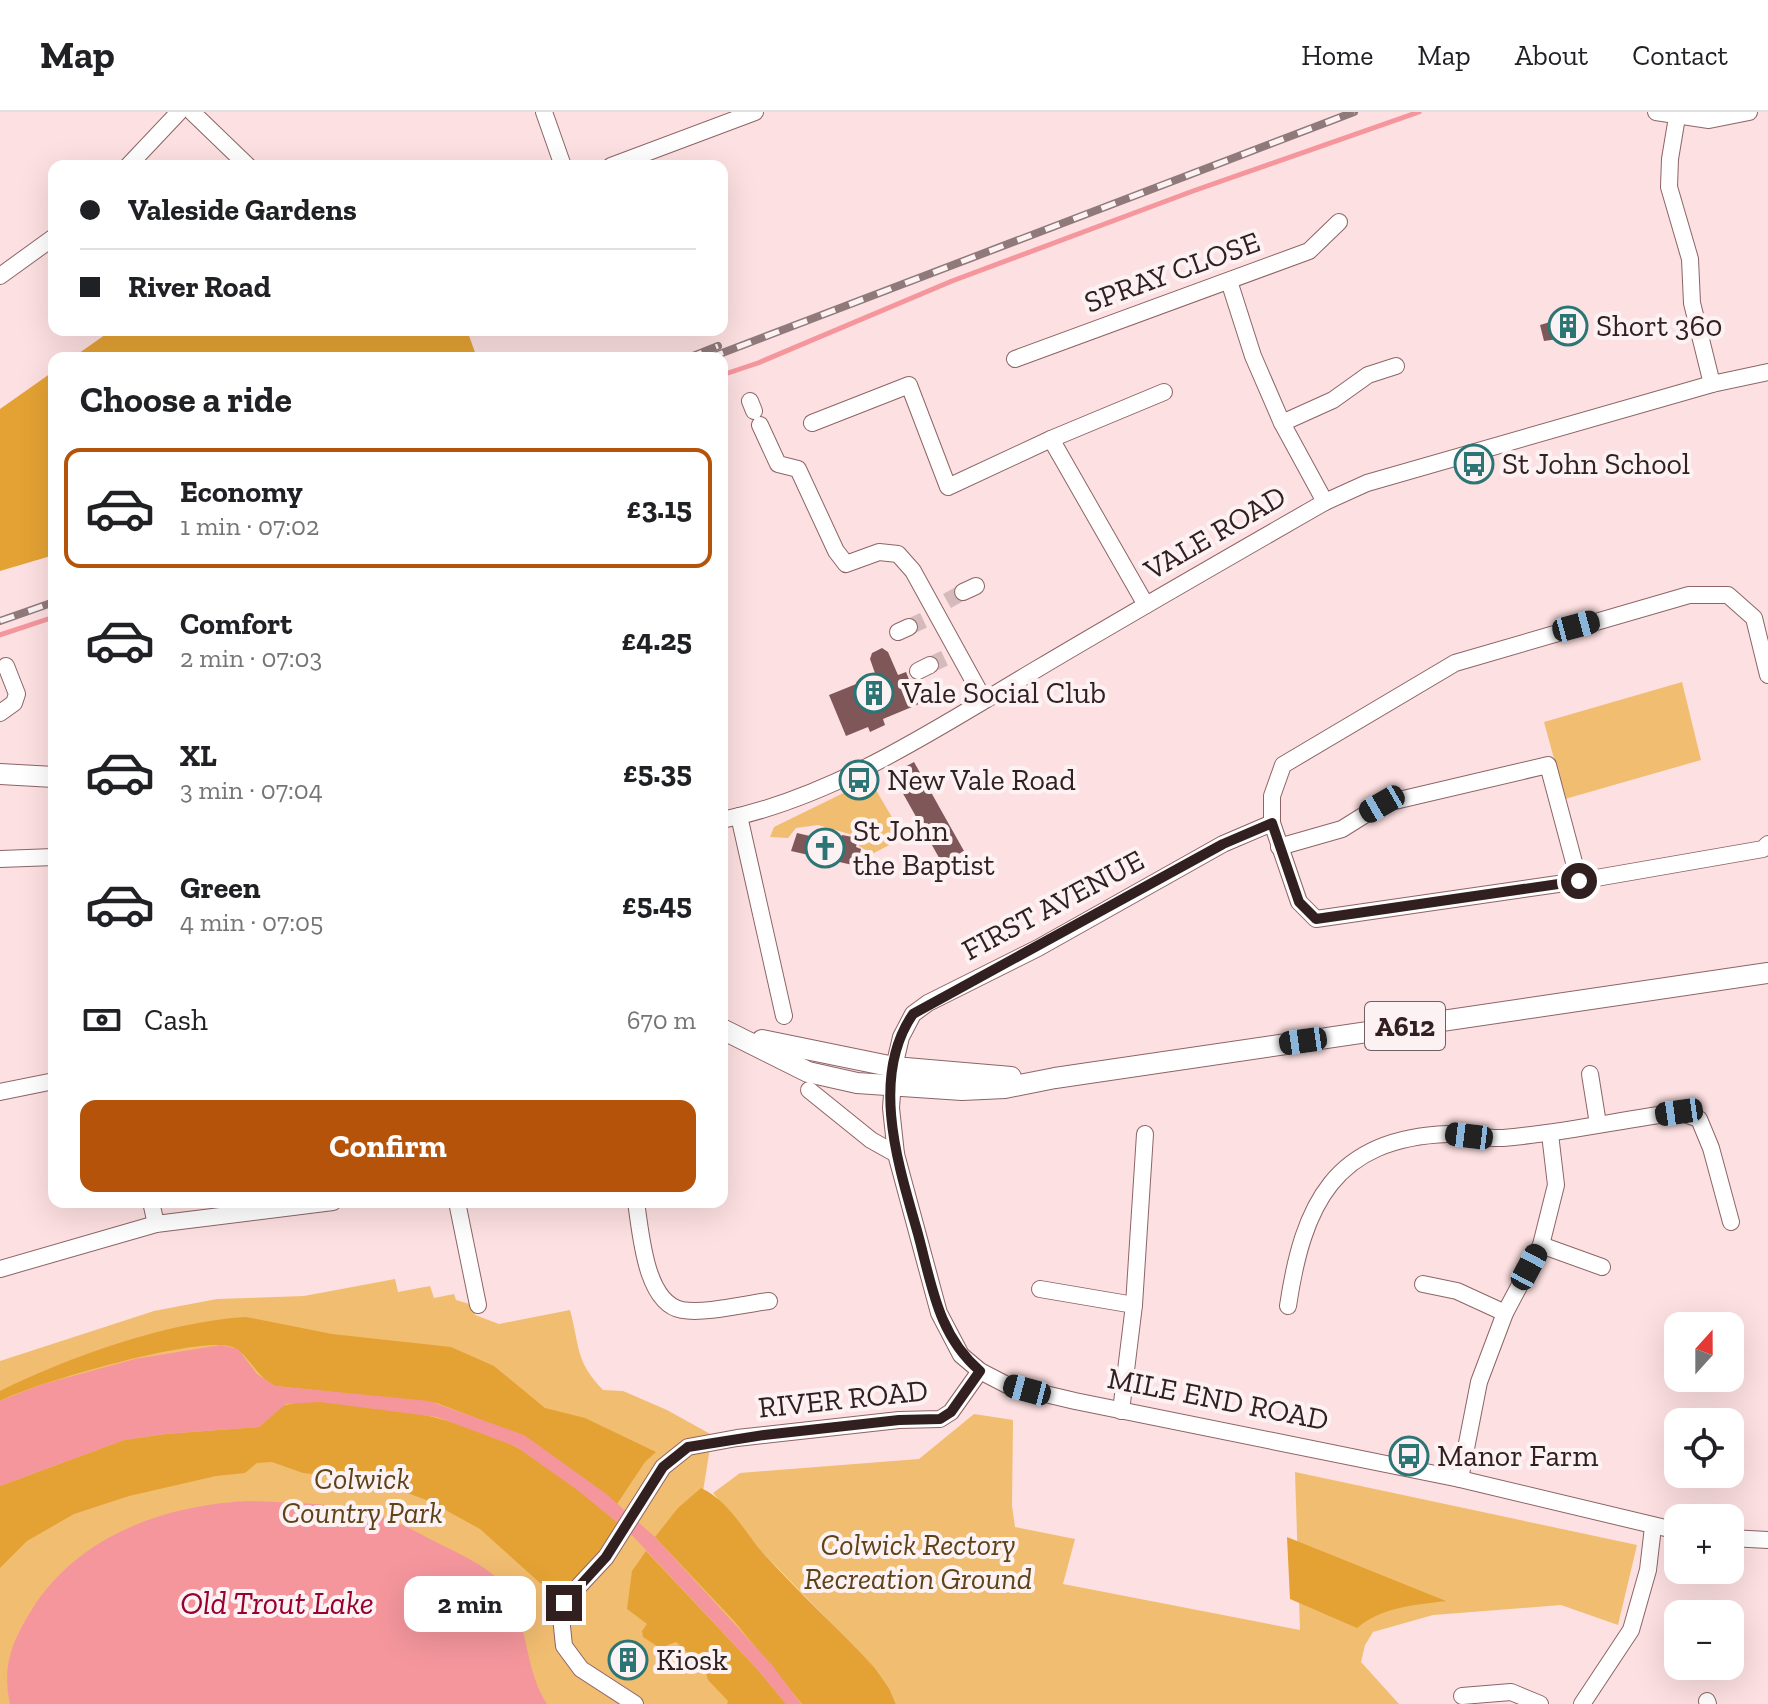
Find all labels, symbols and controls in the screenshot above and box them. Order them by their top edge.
text: Map [40,32,115,78]
text: Home [1301,39,1373,72]
text: Map [1417,39,1471,72]
text: About [1515,39,1588,72]
text: Contact [1632,39,1728,72]
text: Valeside Gardens [128,192,357,228]
street label: SPRAY CLOSE [1079,224,1265,320]
text: River Road [128,269,271,305]
building icon: Short 360 [1547,305,1589,347]
place label: Short 360 [1596,308,1723,344]
text: Choose a ride [80,378,292,421]
bus stop icon: St John School [1453,443,1495,485]
place label: St John School [1502,446,1690,482]
icon: car [84,472,156,544]
text: Economy [180,474,303,510]
street label: VALE ROAD [1137,478,1292,588]
text: £3.15 [627,490,692,526]
text: 1 min · 07:02 [180,510,319,542]
icon: car [84,604,156,676]
text: Comfort [180,606,292,642]
car [1550,608,1602,644]
text: £4.25 [621,622,692,658]
text: 2 min · 07:03 [180,642,322,674]
building icon: Vale Social Club [853,672,895,714]
place label: Vale Social Club [901,675,1106,711]
icon: car [84,736,156,808]
text: XL [180,738,217,774]
text: £5.35 [623,754,692,790]
bus stop icon: New Vale Road [838,759,880,801]
place label: New Vale Road [887,762,1076,798]
text: 3 min · 07:04 [180,774,323,806]
car [1355,782,1409,826]
place label: St John the Baptist [853,813,995,883]
church icon: St John the Baptist [804,827,846,869]
street label: FIRST AVENUE [956,842,1150,968]
route start [1561,863,1597,899]
icon: car [84,868,156,940]
text: Green [180,870,260,906]
text: £5.45 [622,886,692,922]
text: 4 min · 07:05 [180,906,323,938]
icon: cash [80,998,124,1042]
text: Cash [144,1002,208,1038]
road number: A612 [1365,1002,1445,1050]
text: 670 m [627,1004,696,1036]
car [1278,1026,1328,1056]
car [1654,1097,1704,1127]
button: Confirm [80,1100,696,1192]
car [1444,1121,1494,1151]
car [1507,1240,1551,1294]
north arrow [1664,1312,1744,1392]
map controls [1664,1312,1744,1680]
street label: MILE END ROAD [1104,1360,1332,1438]
street label: RIVER ROAD [756,1372,930,1426]
car [1001,1372,1053,1408]
button: locate [1664,1408,1744,1488]
bus stop icon: Manor Farm [1388,1435,1430,1477]
place label: Manor Farm [1437,1438,1599,1474]
park label: Colwick Country Park [281,1461,443,1531]
button: + [1664,1504,1744,1584]
park label: Colwick Rectory Recreation Ground [804,1527,1032,1597]
callout: 2 min [404,1575,536,1631]
water label: Old Trout Lake [180,1584,374,1622]
route end [546,1585,582,1621]
text: 2 min [438,1588,502,1620]
button: − [1664,1600,1744,1680]
building icon: Kiosk [607,1639,649,1681]
place label: Kiosk [656,1642,728,1678]

